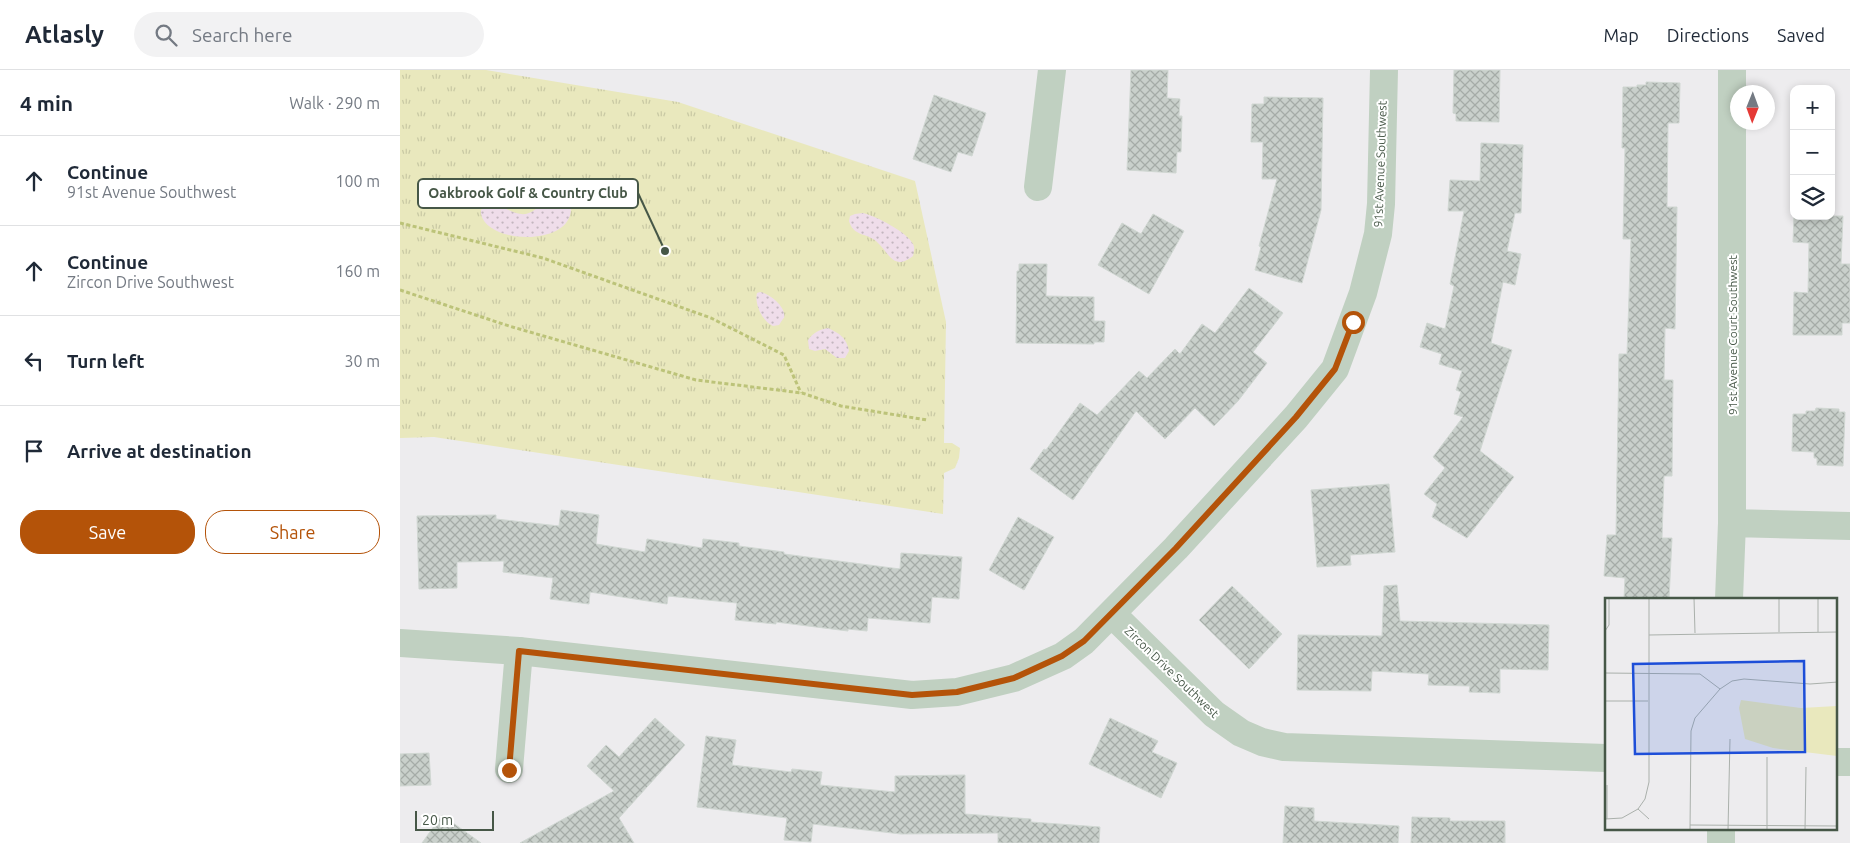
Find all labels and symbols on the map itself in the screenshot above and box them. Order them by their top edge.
north arrow [1730,85,1775,130]
street label: 91st Avenue Southwest [1371,100,1389,228]
callout: Oakbrook Golf & Country Club [418,179,638,208]
text: Oakbrook Golf & Country Club [428,185,628,201]
street label: 91st Avenue Court Southwest [1726,255,1739,415]
route start [1342,311,1365,334]
inset map [1605,598,1838,830]
street label: Zircon Drive Southwest [1122,624,1222,720]
route end [498,759,521,782]
scale bar [415,808,494,831]

